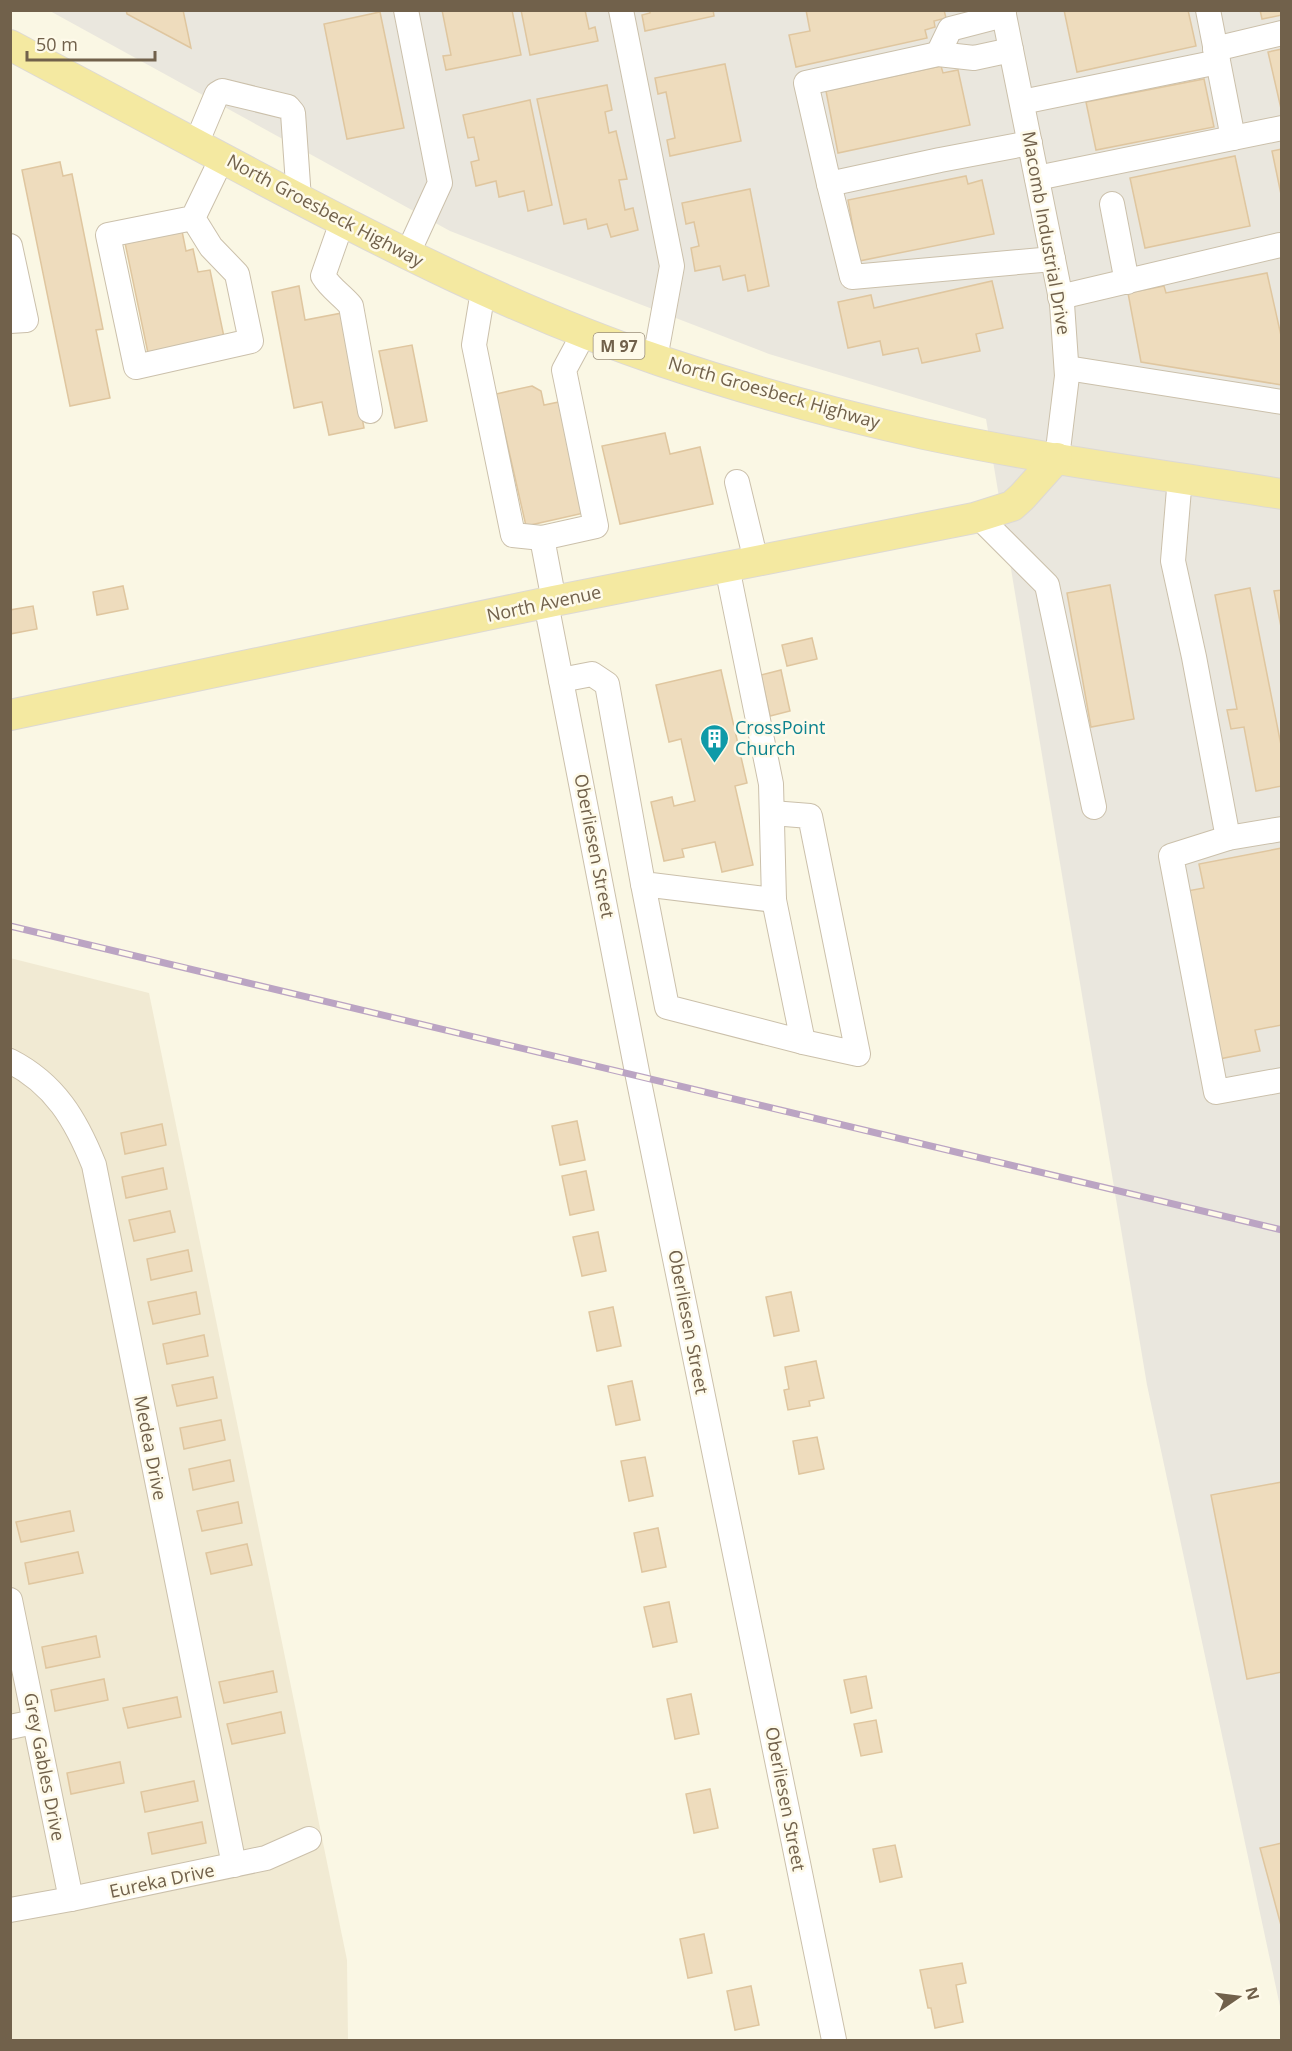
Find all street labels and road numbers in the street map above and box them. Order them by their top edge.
street label: Macomb Industrial Drive [1017,129,1077,336]
street label: North Groesbeck Highway [223,148,429,273]
road number: M 97 [594,333,644,359]
street label: North Groesbeck Highway [666,350,884,434]
street label: North Avenue [484,579,603,627]
street label: Oberliesen Street [569,772,621,920]
street label: Oberliesen Street [663,1248,715,1396]
street label: Medea Drive [129,1393,173,1502]
street label: Grey Gables Drive [19,1691,71,1843]
street label: Oberliesen Street [760,1725,812,1873]
street label: Eureka Drive [107,1857,216,1903]

